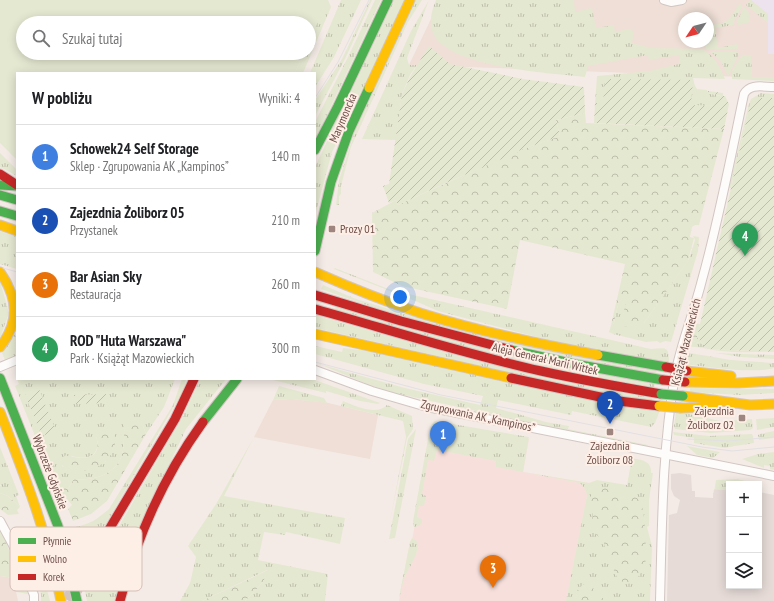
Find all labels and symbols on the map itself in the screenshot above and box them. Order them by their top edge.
north arrow [678,12,714,48]
street label: Marymoncka [325,91,360,145]
place label: Prozy 01 [340,221,375,236]
pin: 4 [732,223,758,256]
marker: Prozy 01 [327,224,337,234]
your location [390,287,410,307]
street label: Książąt Mazowieckich [667,297,704,387]
street label: Aleja Generał Marii Wittek [491,339,600,378]
pin: 2 [597,391,623,424]
street label: Zgrupowania AK „Kampinos” [420,396,537,435]
place label: Zajezdnia Żoliborz 02 [688,403,734,432]
marker: Zajezdnia Żoliborz 02 [737,413,747,423]
pin: 1 [430,421,456,454]
marker: Zajezdnia Żoliborz 08 [605,427,615,437]
street label: Wybrzeże Gdyńskie [29,432,72,511]
place label: Zajezdnia Żoliborz 08 [587,438,633,467]
legend [10,527,142,591]
text: Płynnie [43,534,72,548]
text: Wolno [43,552,67,566]
pin: 3 [480,555,506,588]
text: Korek [43,570,65,584]

